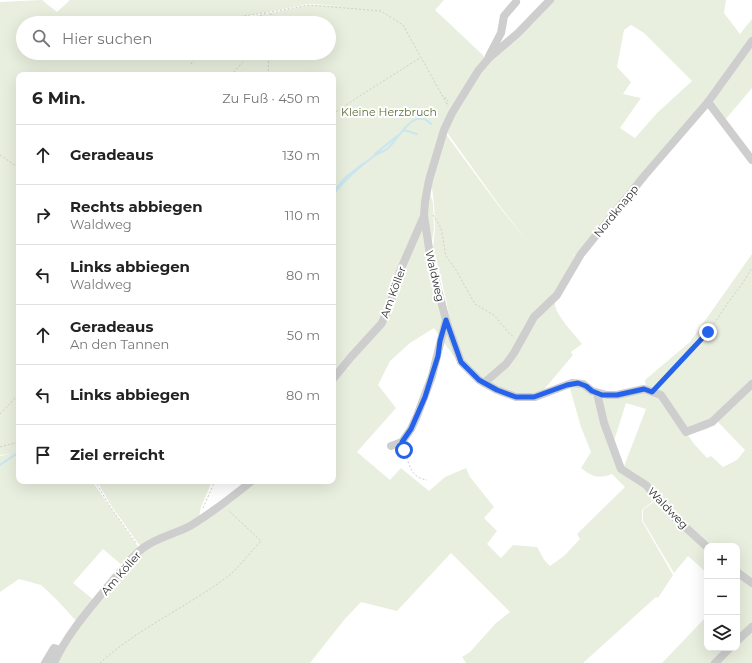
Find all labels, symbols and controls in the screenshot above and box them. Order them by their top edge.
search box [16,16,336,60]
icon: search [30,27,52,49]
text: Hier suchen [62,29,152,48]
text: 6 Min. [32,88,85,108]
text: Zu Fuß · 450 m [222,90,320,106]
park label: Kleine Herzbruch [341,105,437,119]
icon: ahead [32,144,54,166]
text: Geradeaus [70,145,153,164]
text: 130 m [282,147,320,163]
street label: Nordknapp [591,182,641,240]
text: Rechts abbiegen [70,197,203,216]
icon: right [32,204,54,226]
text: 110 m [285,207,320,223]
text: Waldweg [70,216,132,232]
street label: Waldweg [422,249,448,303]
text: Links abbiegen [70,257,190,276]
icon: left [32,264,54,286]
street label: Am Köller [377,264,409,320]
text: 80 m [286,267,320,283]
text: Waldweg [70,276,132,292]
text: Geradeaus [70,317,153,336]
route end [699,323,717,341]
icon: ahead [32,324,54,346]
text: 50 m [287,327,320,343]
text: An den Tannen [70,336,169,352]
icon: left [32,384,54,406]
text: Links abbiegen [70,385,190,404]
text: 80 m [286,387,320,403]
route start [395,441,413,459]
icon: arrive [32,444,54,466]
text: Ziel erreicht [70,445,165,464]
street label: Waldweg [645,484,691,532]
map controls [704,543,740,651]
button: + [704,543,740,579]
street label: Am Köller [98,548,144,598]
button: − [704,579,740,615]
button: layers [704,615,740,651]

